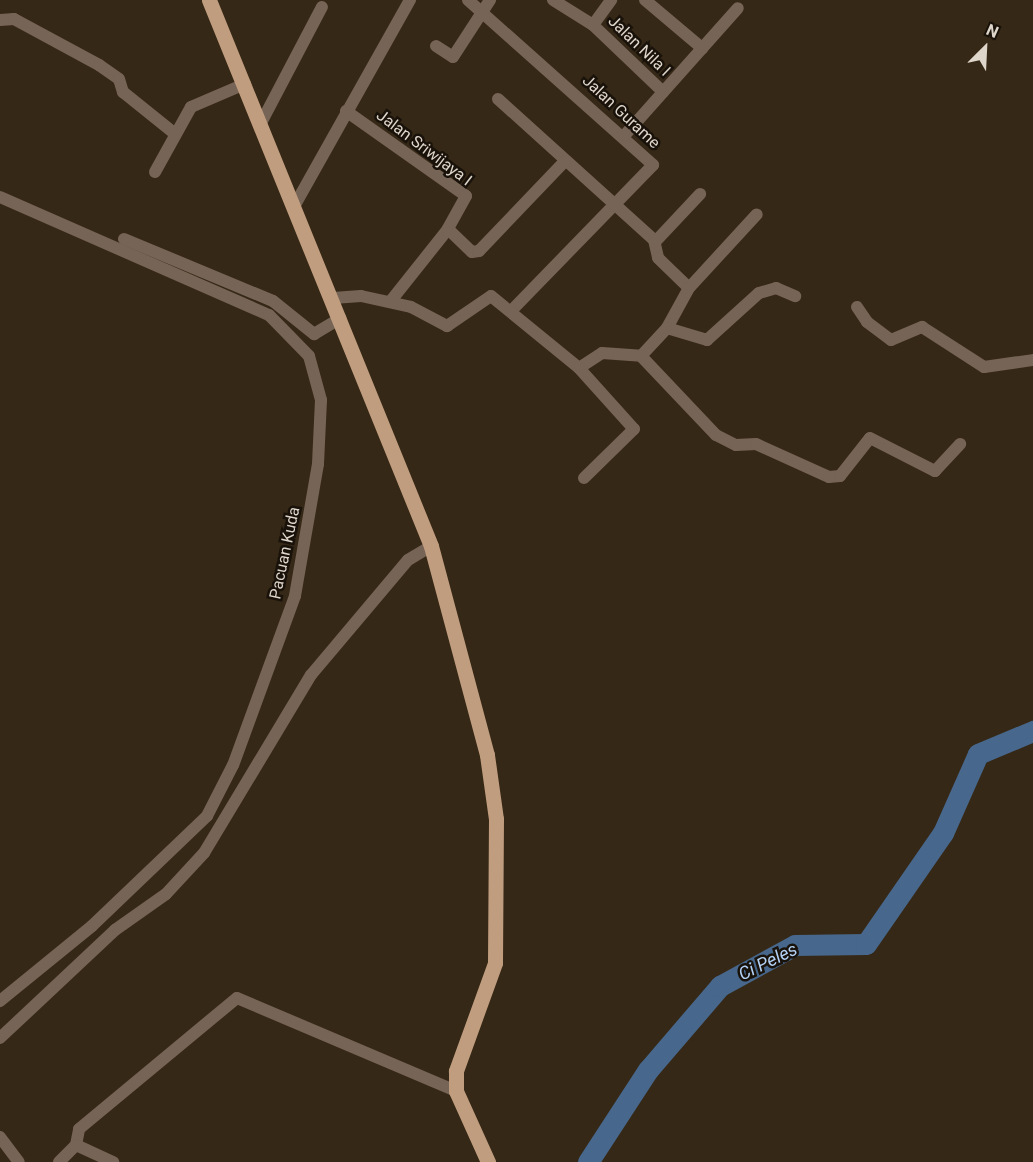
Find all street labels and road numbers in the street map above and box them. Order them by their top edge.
street label: Jalan Nila I [604,12,674,80]
street label: Jalan Gurame [578,71,664,153]
street label: Jalan Sriwijaya I [372,106,476,190]
street label: Pacuan Kuda [266,505,304,601]

